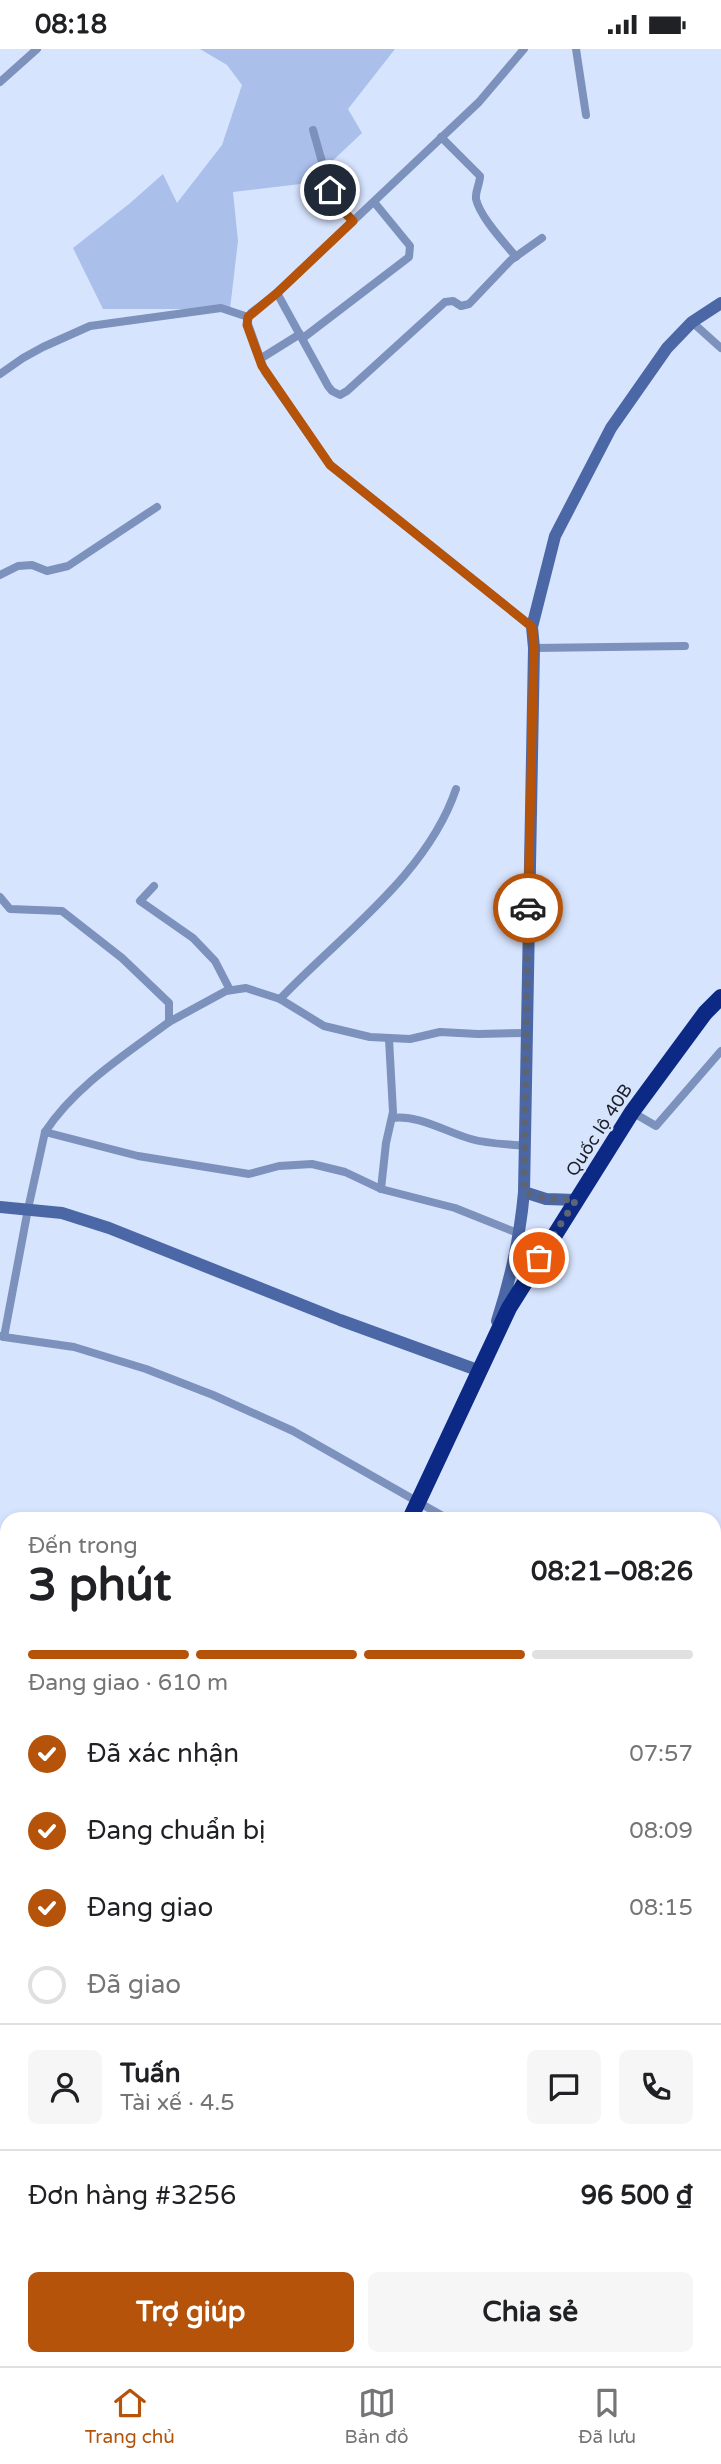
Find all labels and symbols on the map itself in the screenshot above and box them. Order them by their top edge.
pin [300,160,360,220]
courier [493,873,563,943]
street label: Quốc lộ 40B [561,1080,637,1180]
pin [509,1228,569,1288]

